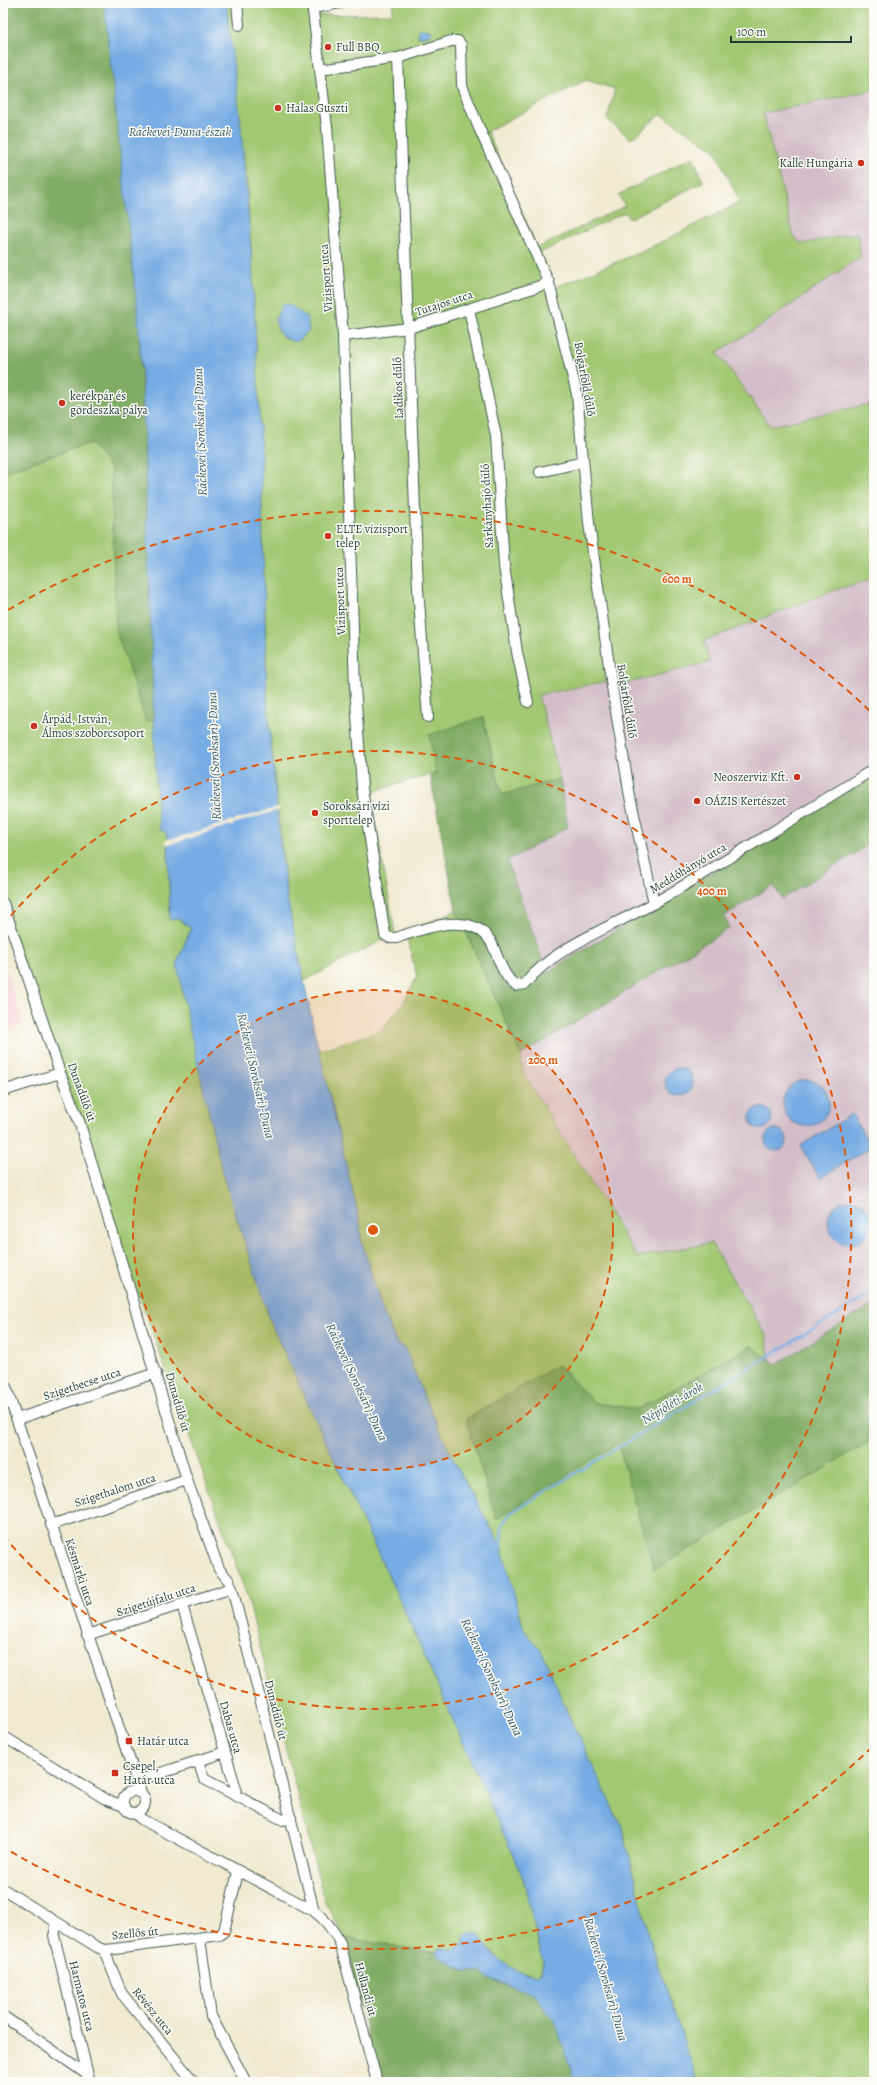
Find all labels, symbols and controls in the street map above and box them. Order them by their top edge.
scale bar [731,18,851,44]
text: 100 m [737,24,766,40]
place label: Full BBQ [336,39,381,55]
marker: Full BBQ [323,42,333,52]
place label: Halas Guszti [286,100,348,116]
marker: Halas Guszti [273,103,283,113]
water label: Ráckevei-Duna-észak [129,123,232,140]
place label: Kalle Hungária [779,155,853,171]
marker: Kalle Hungária [856,158,866,168]
street label: Vízisport utca [316,243,336,314]
street label: Tutajos utca [413,286,475,320]
street label: Bolgárföld dűlő [571,341,599,417]
street label: Ladikos dűlő [389,357,407,419]
water label: Ráckevei (Soroksári)-Duna [189,368,211,496]
place label: kerékpár és gördeszka pálya [70,388,148,418]
marker: kerékpár és gördeszka pálya [57,398,67,408]
street label: Sárkányhajó dűlő [477,463,497,549]
place label: ELTE vízisport telep [336,521,408,551]
marker: ELTE vízisport telep [323,531,333,541]
street label: Vízisport utca [331,566,349,636]
text: 600 m [662,571,692,587]
street label: Bolgárföld dűlő [613,663,641,739]
water label: Ráckevei (Soroksári)-Duna [203,692,225,820]
place label: Árpád, István, Álmos szoborcsoport [41,711,145,741]
marker: Árpád, István, Álmos szoborcsoport [29,721,39,731]
place label: Neoszerviz Kft. [713,769,789,785]
marker: Neoszerviz Kft. [792,772,802,782]
place label: OÁZIS Kertészet [705,793,786,809]
marker: OÁZIS Kertészet [692,796,702,806]
place label: Soroksári vízi sporttelep [323,798,390,828]
marker: Soroksári vízi sporttelep [310,808,320,818]
street label: Meddőhányó utca [647,839,730,897]
text: 400 m [697,883,727,899]
water label: Ráckevei (Soroksári)-Duna [233,1012,279,1140]
text: 200 m [528,1052,558,1068]
street label: Dunadűlő út [64,1060,100,1124]
centre of rings [366,1223,380,1237]
water label: Ráckevei (Soroksári)-Duna [322,1320,392,1444]
street label: Szigetbecse utca [41,1364,123,1404]
street label: Dunadűlő út [162,1370,194,1434]
water label: Népjóléti-árok [638,1378,706,1428]
street label: Szigethalom utca [72,1469,158,1511]
street label: Késmárki utca [62,1536,99,1608]
street label: Szigetújfalu utca [114,1580,198,1620]
water label: Ráckevei (Soroksári)-Duna [457,1615,527,1739]
street label: Dunadűlő út [261,1678,291,1742]
street label: Dabas utca [216,1699,246,1756]
place label: Határ utca [137,1733,189,1749]
marker: Határ utca [124,1736,134,1746]
place label: Csepel, Határ utca [123,1758,175,1788]
marker: Csepel, Határ utca [110,1768,120,1778]
water label: Ráckevei (Soroksári)-Duna [580,1915,632,2043]
street label: Szellős út [111,1923,159,1943]
street label: Harmatos utca [65,1959,99,2034]
street label: Hollandi út [351,1960,381,2018]
street label: Révész utca [129,1984,177,2038]

